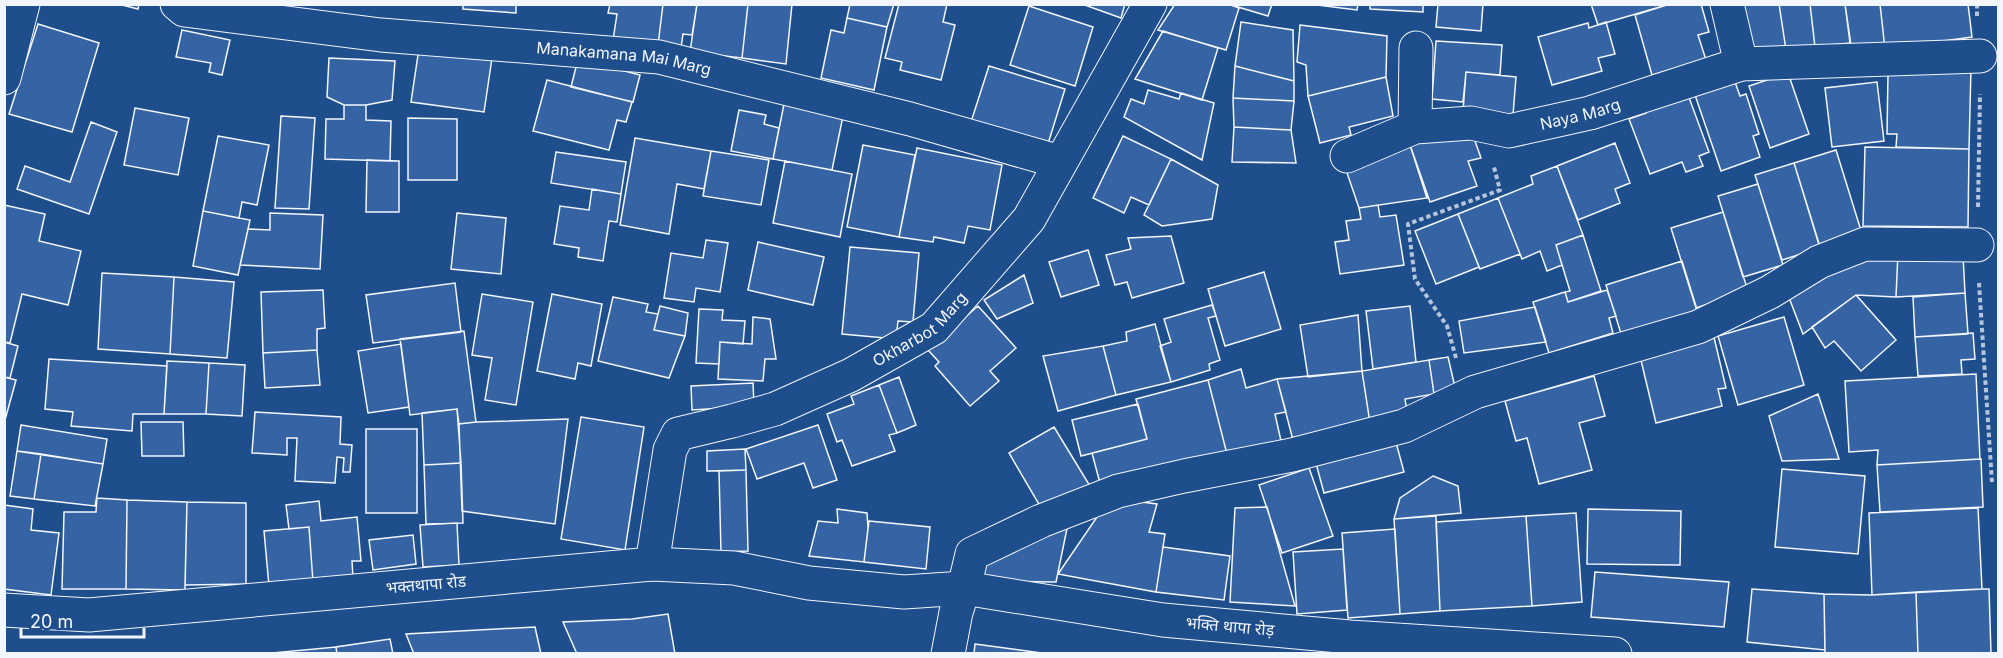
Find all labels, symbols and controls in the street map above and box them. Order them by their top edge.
street label: Manakamana Mai Marg [536,37,713,80]
street label: Naya Marg [1538,94,1623,134]
street label: Okharbot Marg [869,288,971,371]
street label: भक्तथापा रोड [385,571,467,597]
scale bar [21,601,144,639]
text: 20 m [30,611,73,632]
street label: भक्ति थापा रोड़ [1185,612,1276,640]

